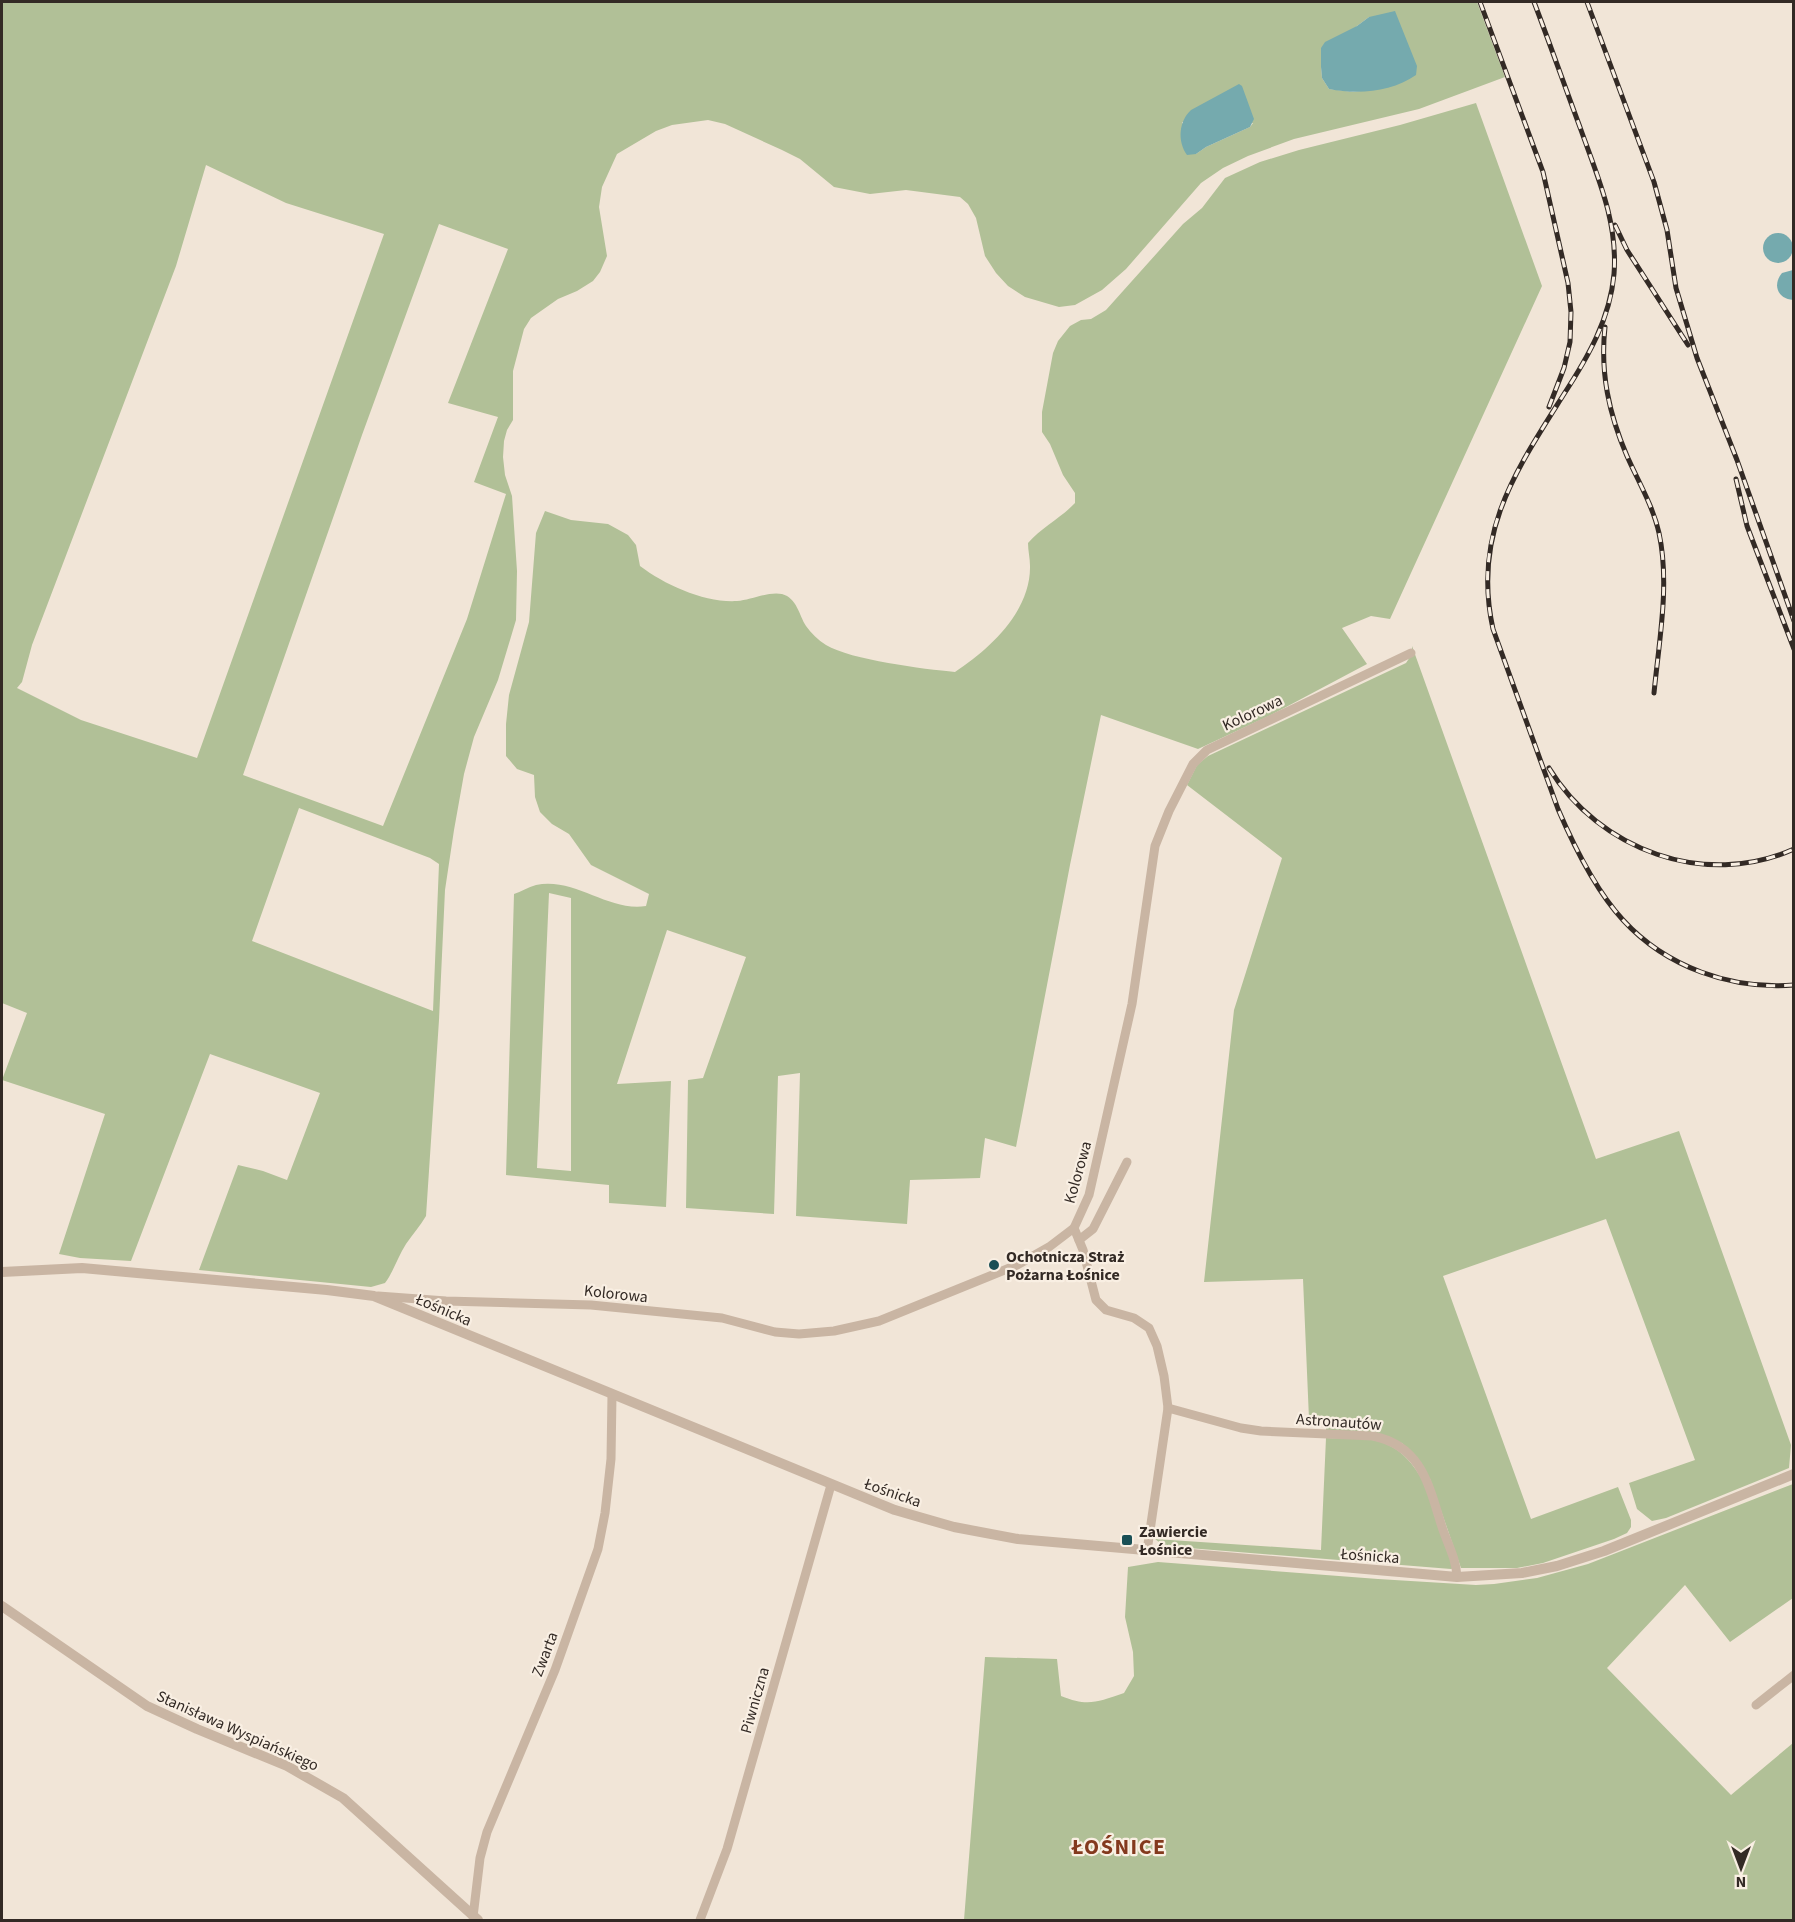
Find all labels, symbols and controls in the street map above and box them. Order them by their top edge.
street label: Kolorowa [1219,689,1286,736]
street label: Kolorowa [1059,1138,1097,1206]
place label: Ochotnicza Straż Pożarna Łośnice [1006,1246,1124,1286]
marker: Ochotnicza Straż Pożarna Łośnice [987,1258,1001,1272]
street label: Kolorowa [583,1280,649,1308]
street label: Łośnicka [411,1288,475,1332]
street label: Astronautów [1295,1408,1383,1436]
street label: Łośnicka [860,1473,924,1513]
place label: Zawiercie Łośnice [1138,1521,1207,1561]
marker: Zawiercie Łośnice [1120,1533,1134,1547]
street label: Łośnicka [1339,1543,1400,1569]
street label: Zwarta [526,1629,564,1680]
street label: Piwniczna [735,1665,775,1736]
street label: Stanisława Wyspiańskiego [153,1685,322,1777]
district label: ŁOŚNICE [1070,1831,1167,1863]
north arrow [1711,1838,1771,1898]
text: N [1736,1871,1746,1893]

